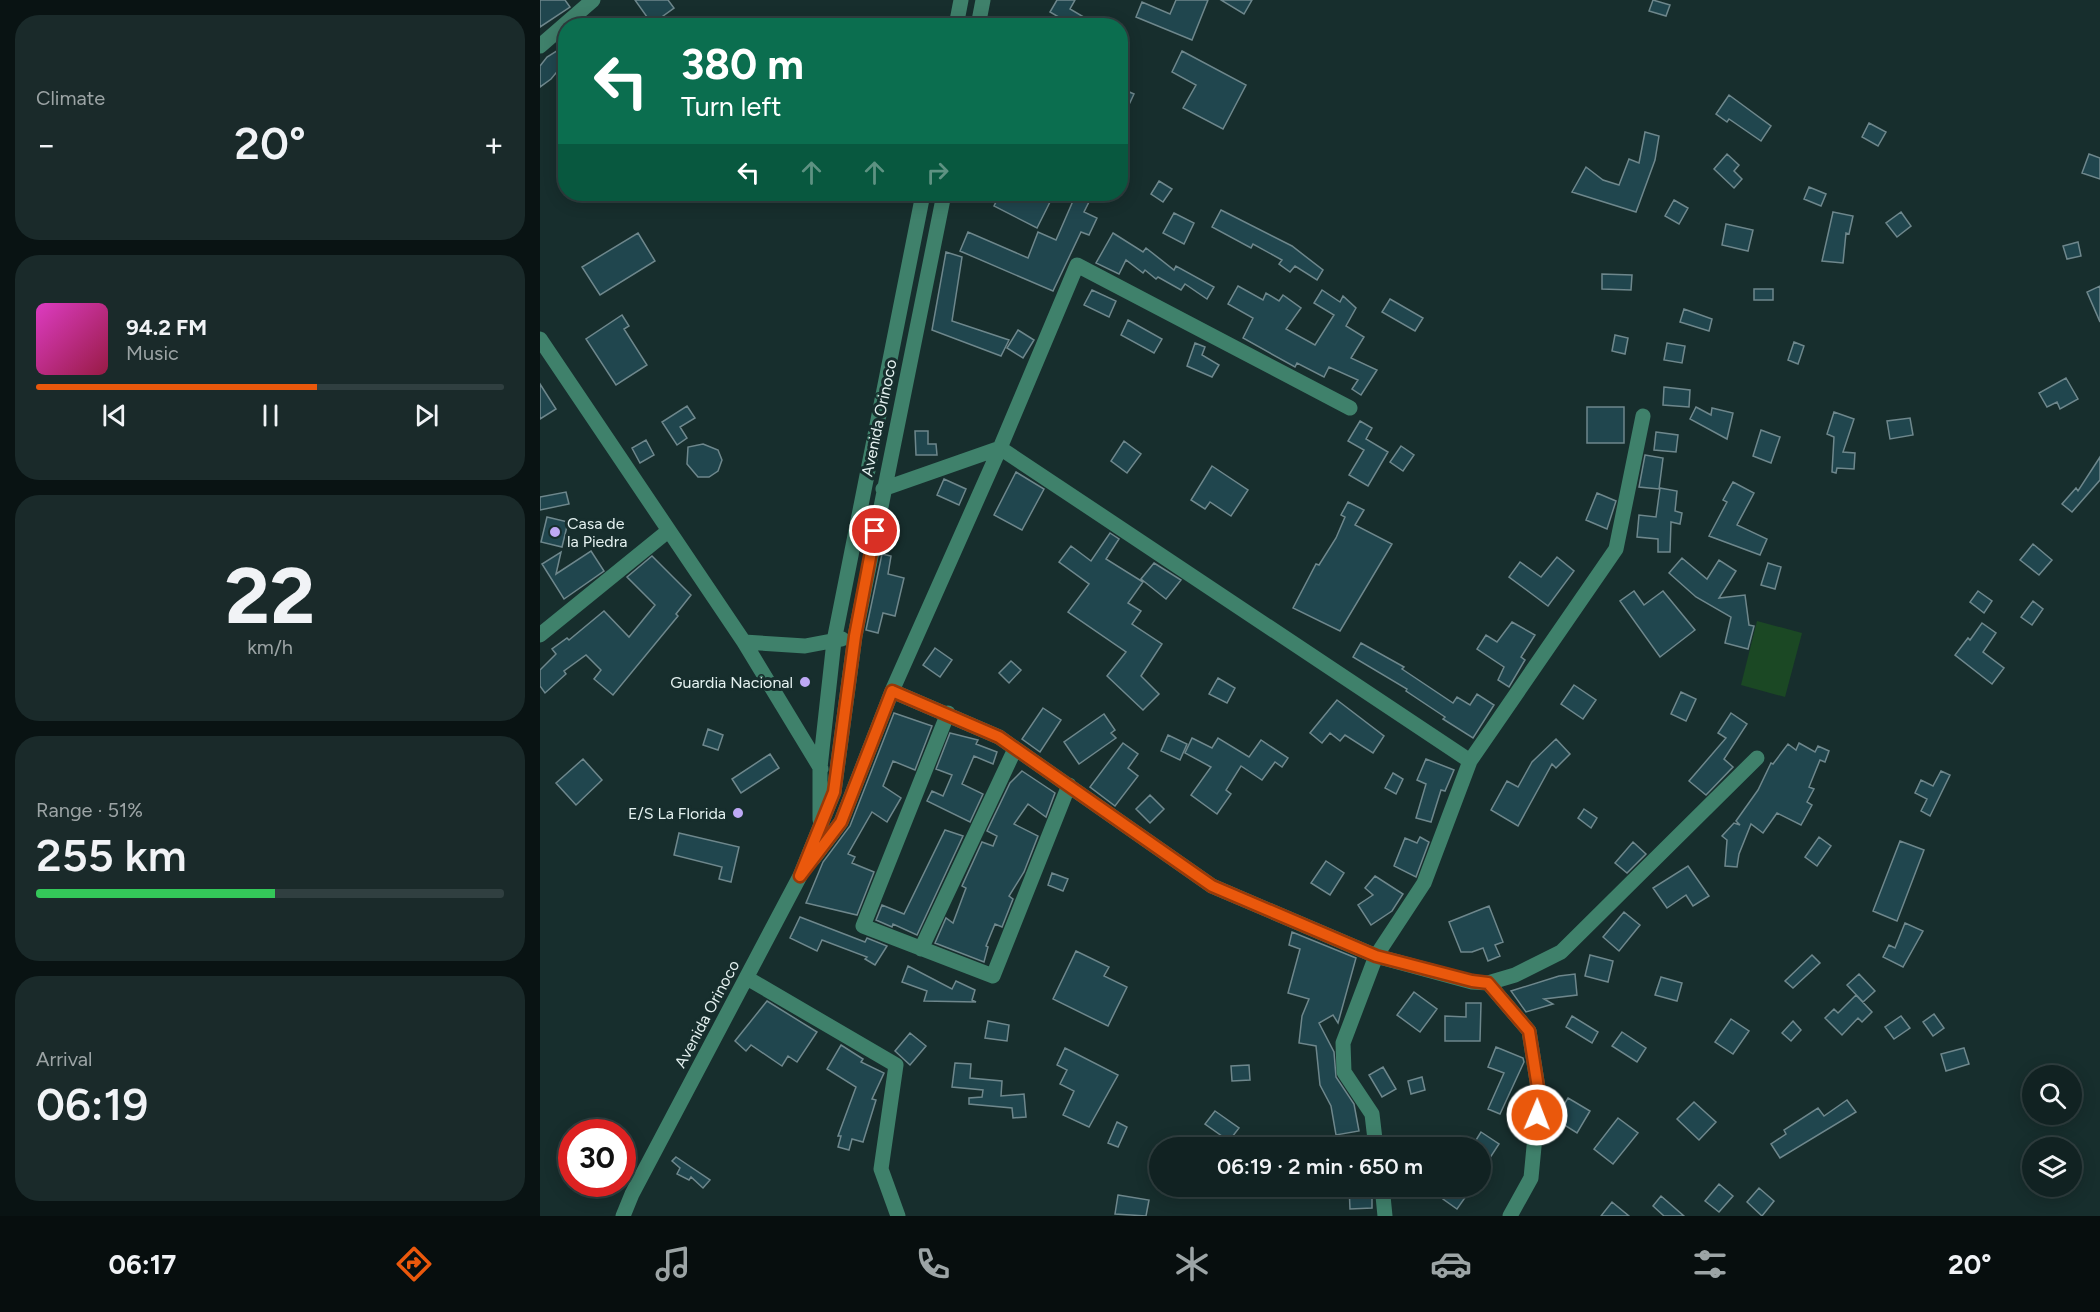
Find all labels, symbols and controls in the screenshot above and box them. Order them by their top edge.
text: 380 m [681,39,804,90]
icon: left [582,42,660,120]
text: Climate [36,86,105,110]
text: Turn left [681,90,781,123]
text: 20° [234,116,306,170]
text: − [36,125,57,164]
text: + [483,125,504,164]
icon: left [732,156,765,189]
icon: ahead [795,156,828,189]
icon: ahead [858,156,891,189]
icon: right [921,156,954,189]
text: 94.2 FM [126,314,207,341]
text: Music [126,341,179,365]
street label: Avenida Orinoco [857,358,901,478]
icon: previous [98,399,131,432]
icon: pause [254,399,287,432]
icon: next [410,399,443,432]
pin [849,505,900,556]
place label: Casa de la Piedra [567,514,627,551]
icon: arrive [858,514,891,547]
marker: Casa de la Piedra [548,525,562,539]
text: 22 [225,549,315,643]
text: km/h [247,635,293,659]
place label: Guardia Nacional [670,673,793,692]
marker: Guardia Nacional [798,675,812,689]
text: Range · 51% [36,798,143,822]
place label: E/S La Florida [628,804,726,823]
marker: E/S La Florida [731,806,745,820]
text: 255 km [36,828,187,882]
street label: Avenida Orinoco [671,957,743,1071]
text: Arrival [36,1047,92,1071]
map controls [2022,1065,2082,1197]
button: search [2022,1065,2082,1125]
text: 06:19 [36,1077,148,1131]
position arrow [1505,1083,1569,1147]
speed limit sign: 30 [558,1119,636,1197]
button: layers [2022,1137,2082,1197]
text: 06:19 · 2 min · 650 m [1217,1153,1423,1180]
icon: directions [393,1243,435,1285]
icon: music [652,1243,694,1285]
icon: phone [912,1243,954,1285]
icon: climate [1171,1243,1213,1285]
icon: car [1430,1243,1472,1285]
icon: filters [1689,1243,1731,1285]
text: 06:17 [109,1248,176,1281]
text: 20° [1948,1248,1991,1281]

